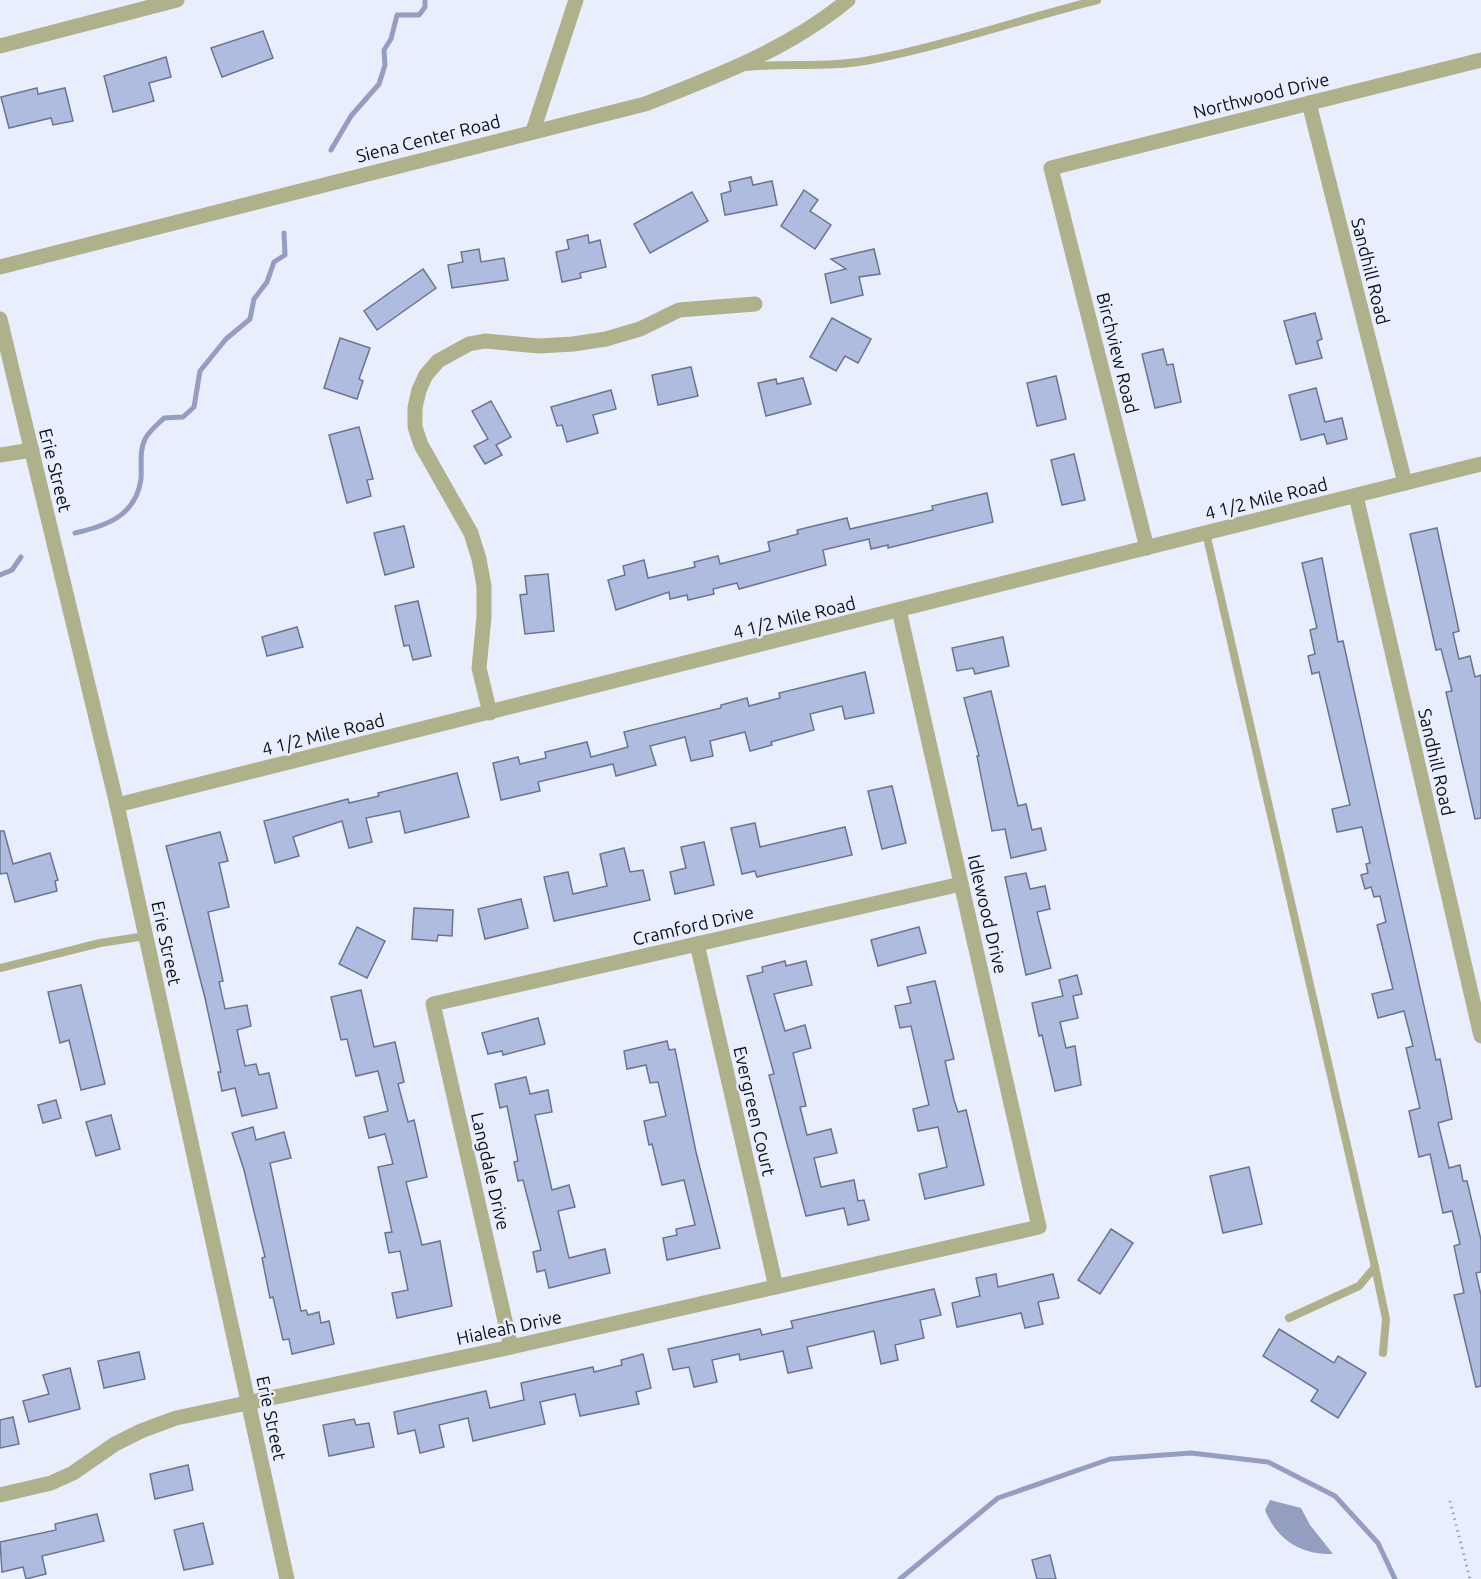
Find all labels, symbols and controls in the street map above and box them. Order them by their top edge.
street label: Northwood Drive [1191,68,1331,122]
street label: Siena Center Road [354,110,502,166]
street label: Sandhill Road [1348,216,1394,326]
street label: Birchview Road [1093,290,1143,416]
street label: Erie Street [36,426,76,514]
street label: 4 1/2 Mile Road [1203,473,1329,523]
street label: 4 1/2 Mile Road [731,592,857,642]
street label: Sandhill Road [1415,707,1459,817]
street label: 4 1/2 Mile Road [260,709,386,759]
street label: Idlewood Drive [965,852,1011,976]
street label: Erie Street [148,899,186,987]
street label: Cramford Drive [630,901,756,949]
street label: Evergreen Court [730,1044,780,1178]
street label: Langdale Drive [468,1110,514,1232]
street label: Hialeah Drive [455,1306,563,1348]
street label: Erie Street [253,1374,291,1462]

